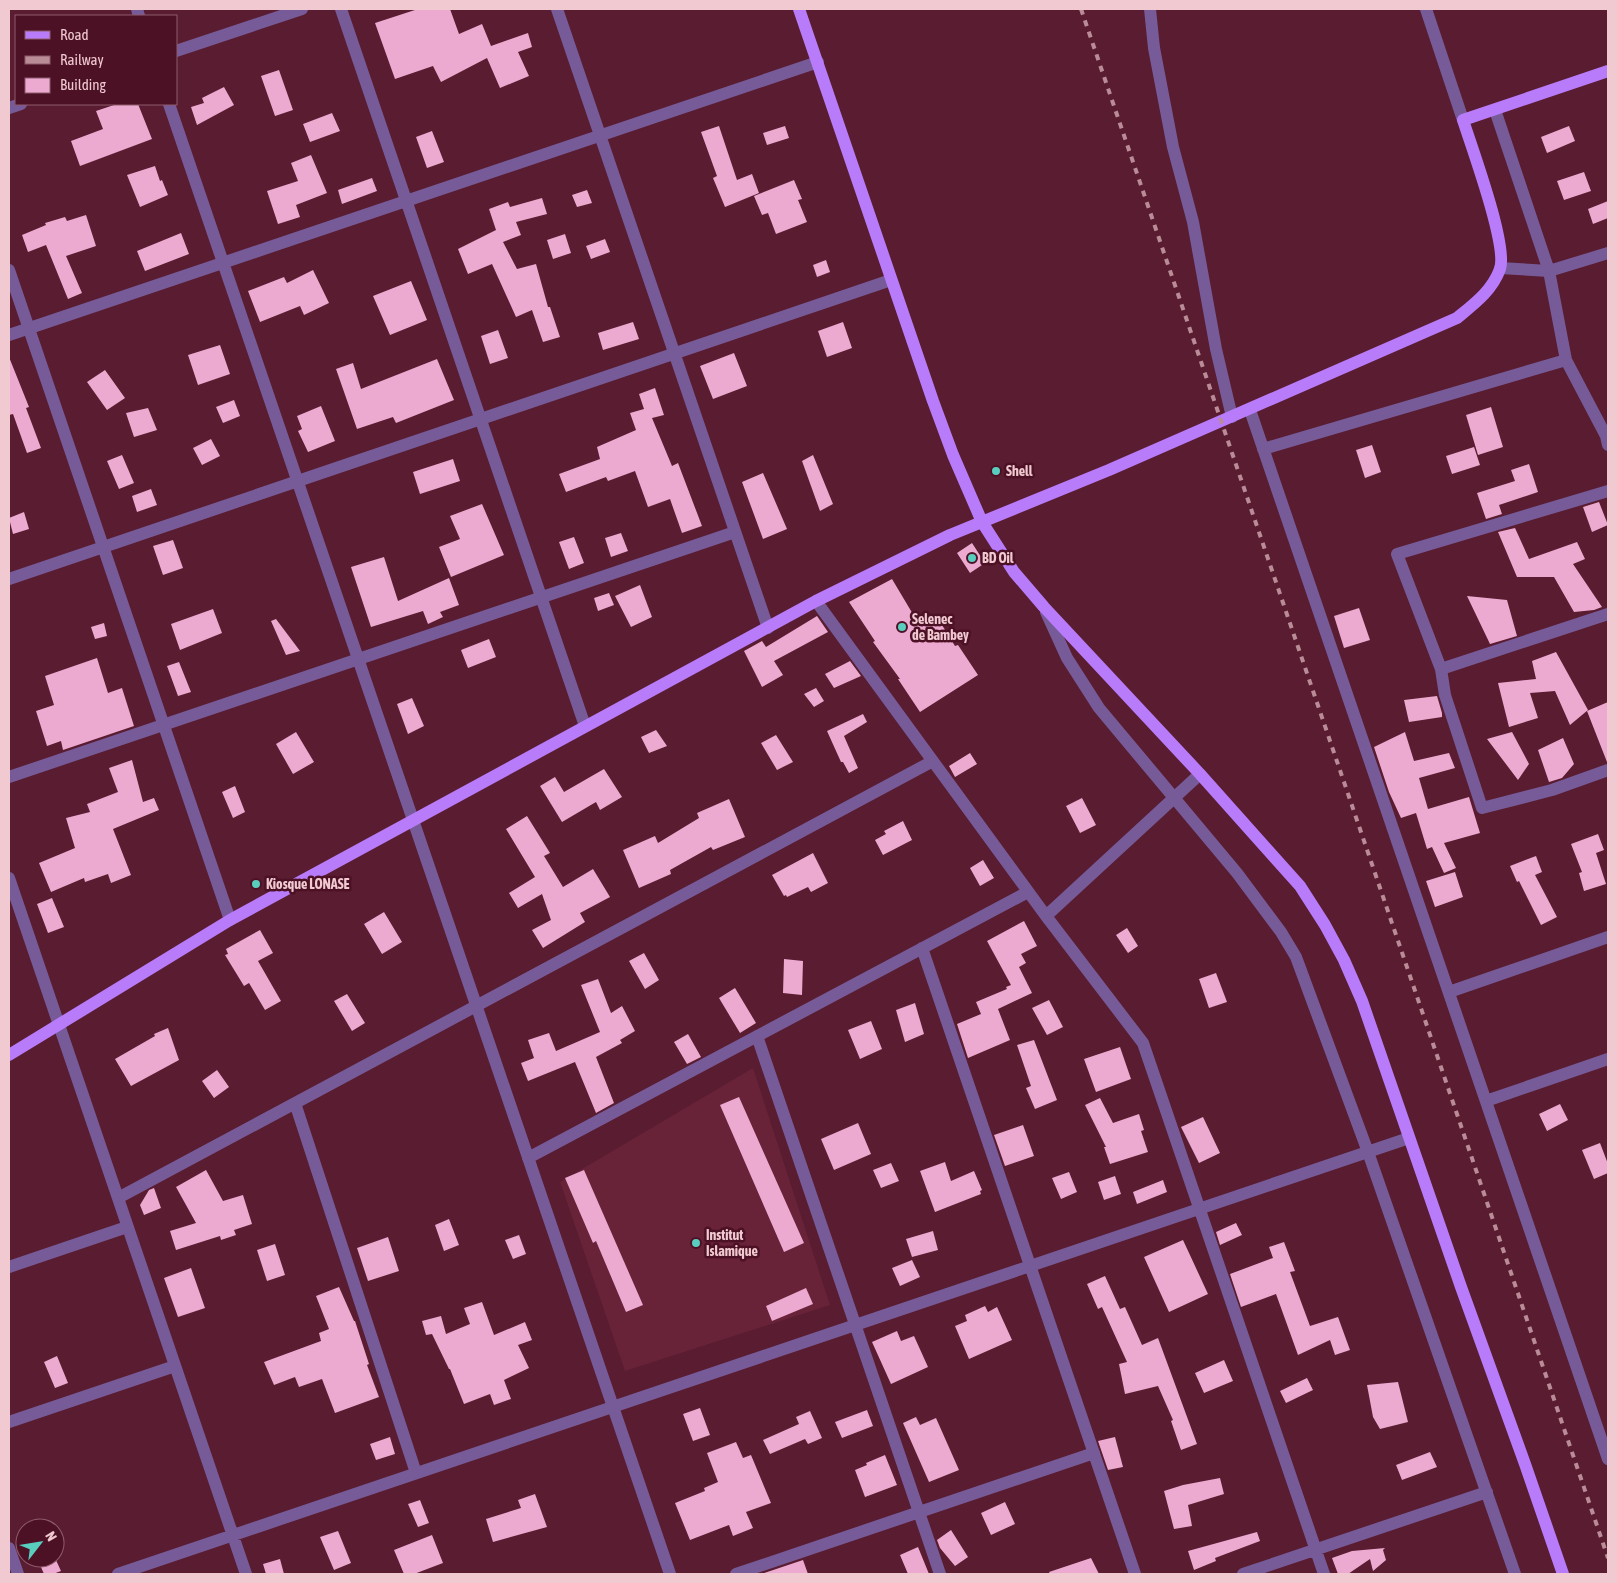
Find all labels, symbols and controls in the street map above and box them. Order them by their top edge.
legend [15,15,178,105]
text: Road [60,26,89,43]
text: Railway [60,51,104,68]
text: Building [60,76,106,93]
place label: Shell [1006,463,1033,479]
marker: Shell [990,465,1002,477]
place label: BD Oil [982,550,1014,566]
marker: BD Oil [966,552,978,564]
place label: Selenec de Bambey [912,611,969,643]
marker: Selenec de Bambey [896,621,908,633]
place label: Kiosque LONASE [266,876,350,892]
marker: Kiosque LONASE [250,878,262,890]
place label: Institut Islamique [706,1227,758,1259]
marker: Institut Islamique [690,1237,702,1249]
north arrow [15,1518,65,1568]
text: N [42,1529,60,1544]

